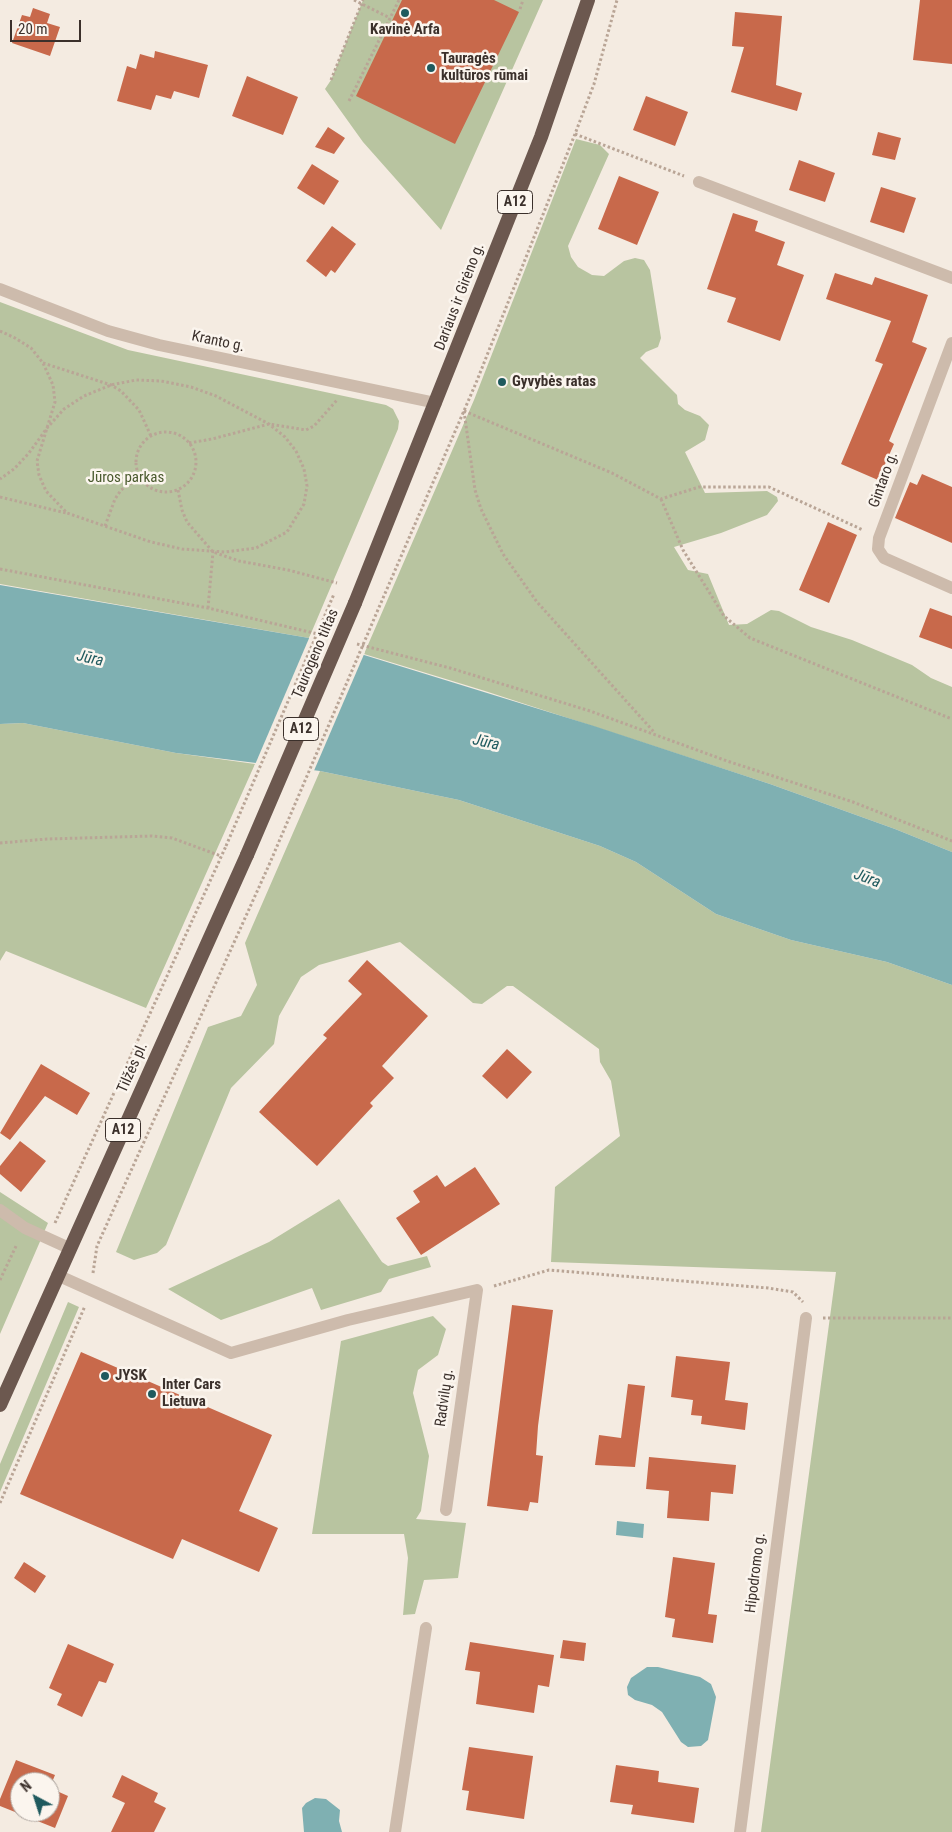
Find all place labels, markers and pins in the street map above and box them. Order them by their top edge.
marker: Kavinė Arfa [399,7,411,19]
place label: Kavinė Arfa [370,21,440,39]
place label: Tauragės kultūros rūmai [441,50,528,85]
marker: Tauragės kultūros rūmai [425,62,437,74]
place label: Gyvybės ratas [512,373,596,391]
marker: Gyvybės ratas [496,376,508,388]
place label: JYSK [115,1367,147,1385]
marker: JYSK [99,1370,111,1382]
place label: Inter Cars Lietuva [162,1376,221,1411]
marker: Inter Cars Lietuva [146,1388,158,1400]

